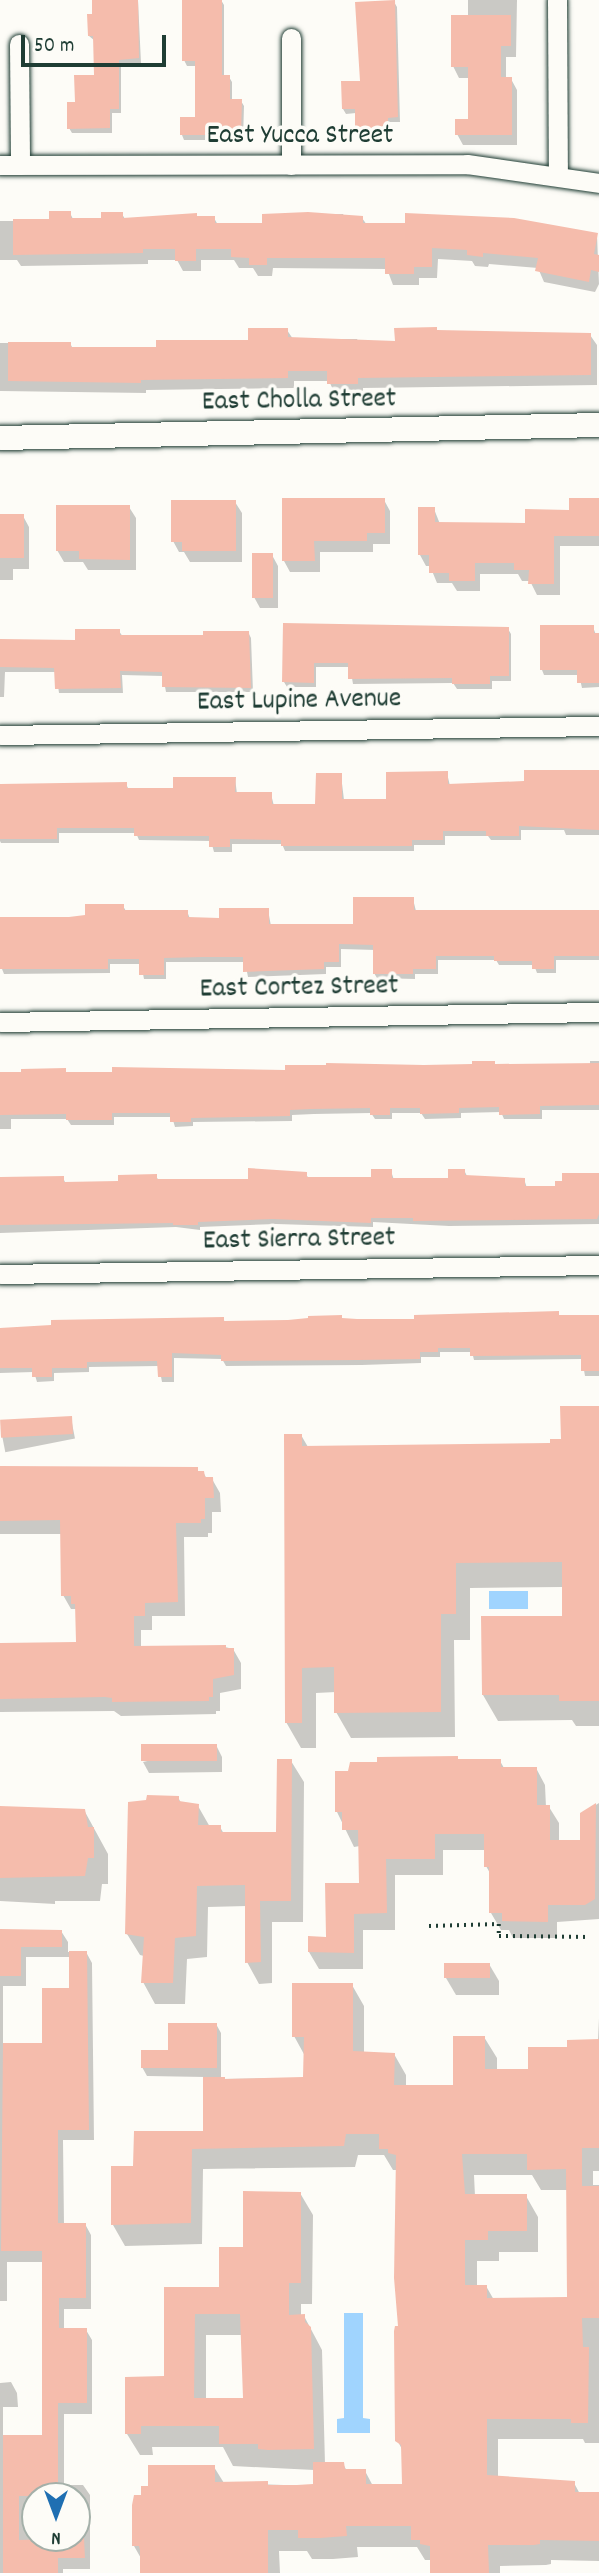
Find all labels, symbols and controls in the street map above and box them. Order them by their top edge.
scale bar [24,21,170,65]
text: 50 m [34,32,74,62]
street label: East Yucca Street [207,120,393,154]
street label: East Cholla Street [202,384,396,420]
street label: East Lupine Avenue [197,683,401,721]
street label: East Cortez Street [199,970,399,1008]
street label: East Sierra Street [202,1223,396,1259]
north arrow [21,2482,91,2552]
text: N [51,2523,61,2550]

